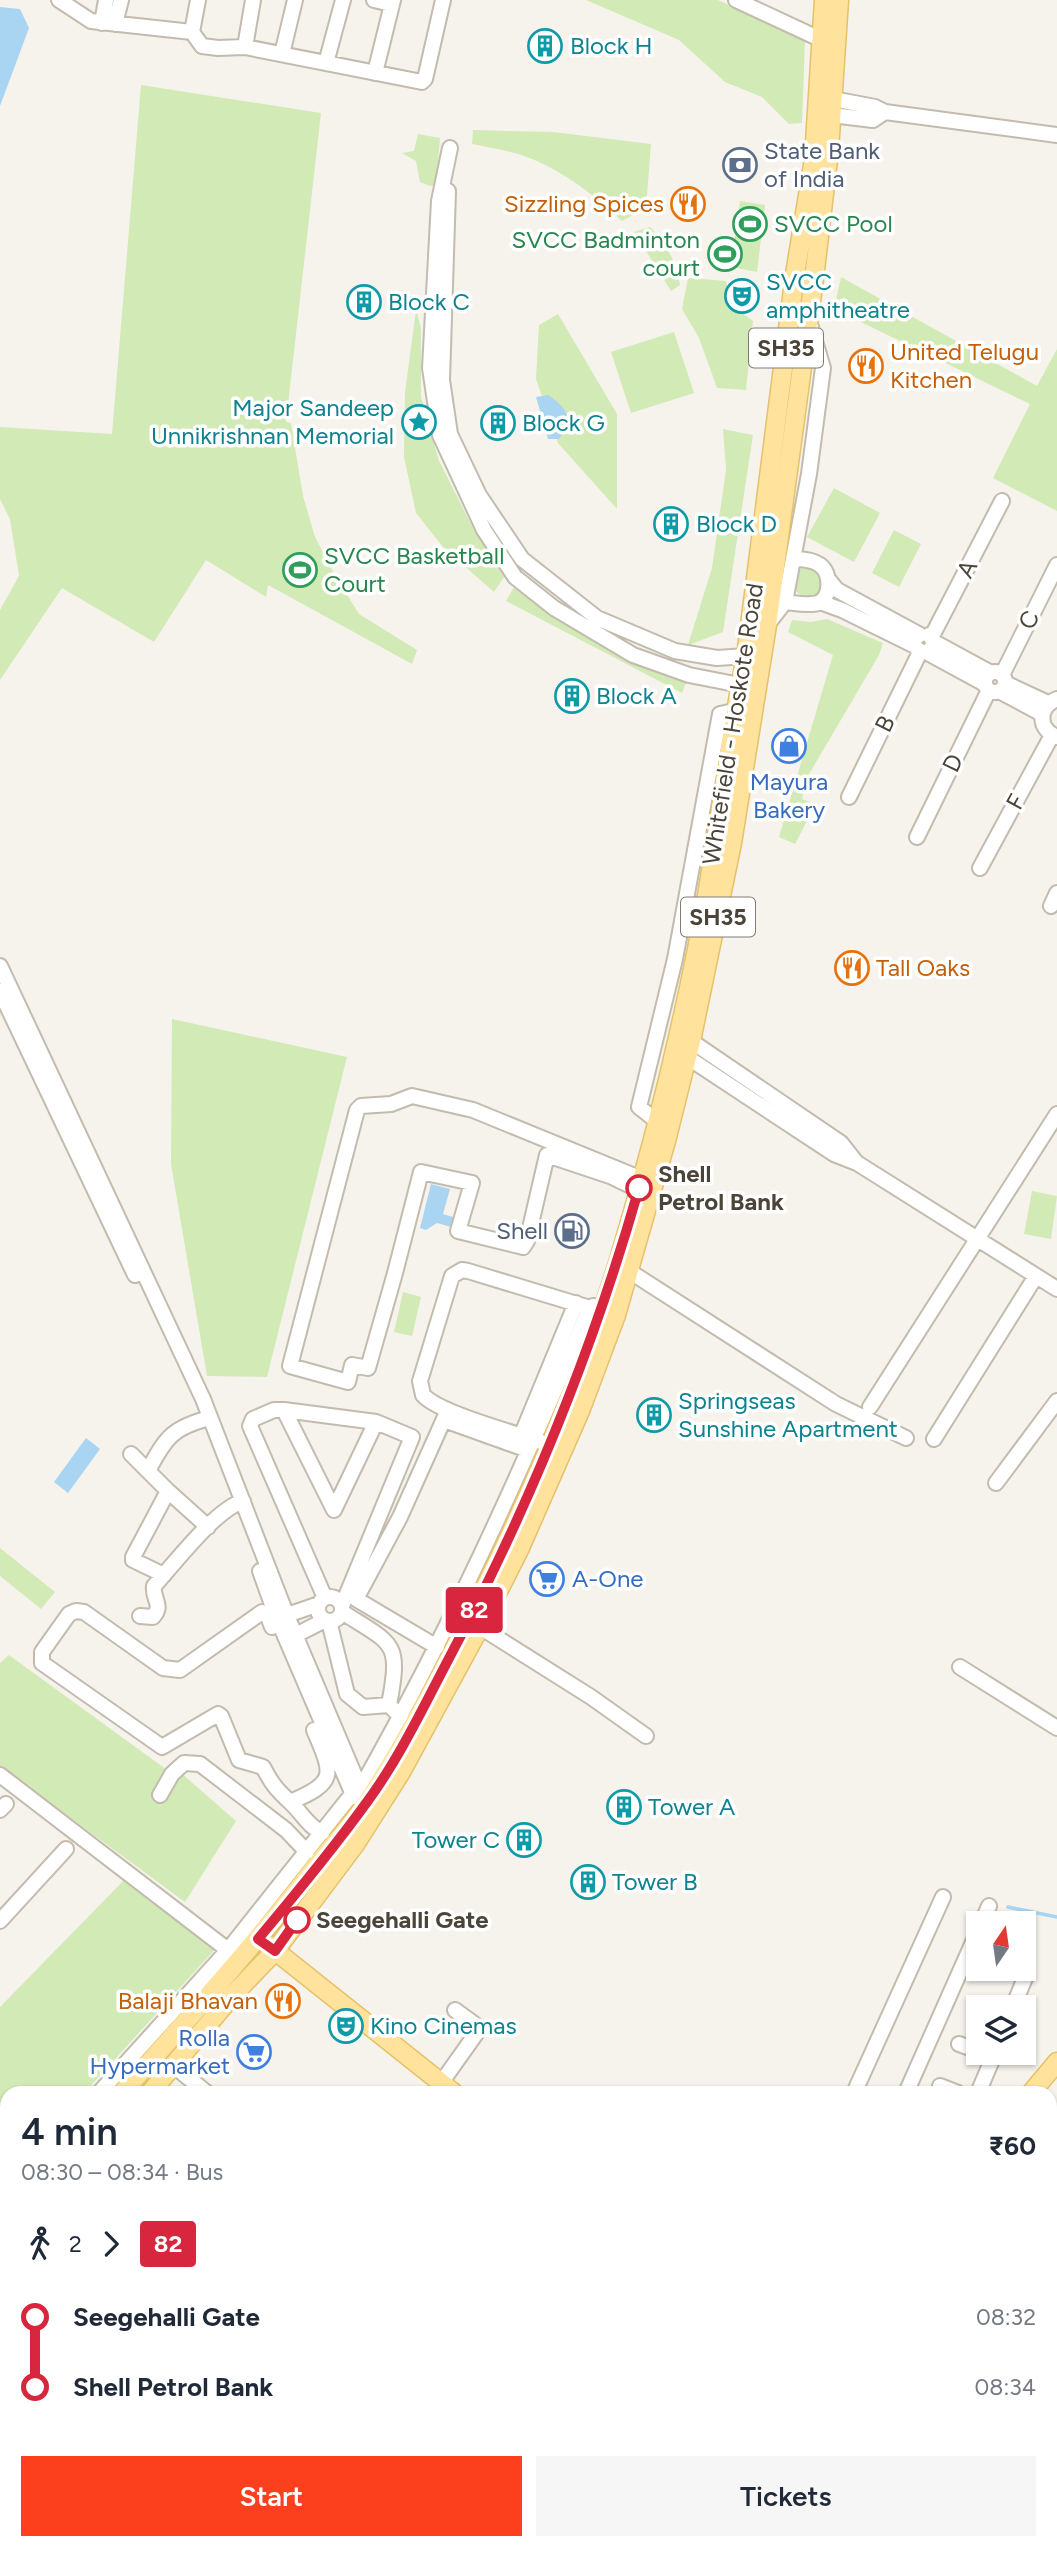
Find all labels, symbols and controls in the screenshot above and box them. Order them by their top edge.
building icon: Block H [526,27,564,65]
place label: Block H [570,31,652,60]
place label: State Bank of India [764,136,880,193]
bank icon: State Bank of India [721,146,759,184]
restaurant icon: Sizzling Spices [669,185,707,223]
place label: Sizzling Spices [504,189,664,218]
sports icon: SVCC Pool [731,205,769,243]
place label: SVCC Pool [774,209,893,238]
place label: SVCC Badminton court [511,225,700,282]
sports icon: SVCC Badminton court [706,235,744,273]
place label: SVCC amphitheatre [766,267,910,324]
theatre icon: SVCC amphitheatre [723,277,761,315]
building icon: Block C [345,283,383,321]
place label: Block C [388,287,470,316]
road number: SH35 [749,328,823,368]
place label: United Telugu Kitchen [890,337,1039,394]
restaurant icon: United Telugu Kitchen [847,347,885,385]
place label: Major Sandeep Unnikrishnan Memorial [151,393,394,450]
place icon: Major Sandeep Unnikrishnan Memorial [400,403,438,441]
building icon: Block G [479,404,517,442]
place label: Block G [522,408,605,437]
building icon: Block D [652,505,690,543]
place label: Block D [696,509,777,538]
place label: SVCC Basketball Court [324,541,504,598]
sports icon: SVCC Basketball Court [281,551,319,589]
street label: A [950,554,984,583]
street label: Whitefield - Hoskote Road [696,581,769,867]
street label: C [1012,605,1045,634]
building icon: Block A [553,677,591,715]
place label: Block A [596,681,677,710]
street label: B [868,711,901,737]
shop icon: Mayura Bakery [770,727,808,765]
street label: D [936,749,969,777]
place label: Mayura Bakery [750,767,828,824]
street label: F [1000,789,1031,814]
road number: SH35 [681,898,755,936]
restaurant icon: Tall Oaks [833,949,871,987]
place label: Tall Oaks [876,953,970,982]
place label: Shell Petrol Bank [658,1159,784,1216]
marker: Shell Petrol Bank [626,1175,652,1201]
fuel station icon: Shell [553,1212,591,1250]
place label: Shell [496,1216,548,1245]
place label: Springseas Sunshine Apartment [678,1386,898,1443]
building icon: Springseas Sunshine Apartment [635,1396,673,1434]
supermarket icon: A-One [528,1560,566,1598]
place label: A-One [572,1564,643,1593]
line badge: 82 [442,1587,505,1633]
text: 82 [460,1595,488,1624]
building icon: Tower A [605,1788,643,1826]
place label: Tower A [648,1792,736,1821]
building icon: Tower C [505,1821,543,1859]
place label: Tower C [412,1825,500,1854]
building icon: Tower B [569,1863,607,1901]
place label: Tower B [612,1867,698,1896]
place label: Seegehalli Gate [316,1905,489,1934]
marker: Seegehalli Gate [284,1907,310,1933]
north arrow [966,1911,1036,1981]
map controls [966,1911,1036,2065]
restaurant icon: Balaji Bhavan [264,1982,302,2020]
place label: Balaji Bhavan [118,1986,258,2015]
button: layers [966,1995,1036,2065]
theatre icon: Kino Cinemas [327,2007,365,2045]
place label: Kino Cinemas [370,2011,517,2040]
place label: Rolla Hypermarket [90,2023,230,2080]
supermarket icon: Rolla Hypermarket [235,2033,273,2071]
text: 4 min [21,2109,118,2155]
text: ₹60 [988,2130,1036,2162]
text: 08:30 – 08:34 · Bus [21,2158,223,2186]
icon: walk [21,2225,59,2263]
icon: forward [92,2225,130,2263]
text: 82 [154,2229,182,2258]
text: 2 [69,2230,82,2258]
text: Seegehalli Gate [73,2301,260,2333]
text: 08:32 [976,2303,1036,2331]
text: Shell Petrol Bank [73,2371,273,2403]
text: 08:34 [975,2373,1036,2401]
button: Start [21,2456,522,2536]
button: Tickets [536,2456,1036,2536]

